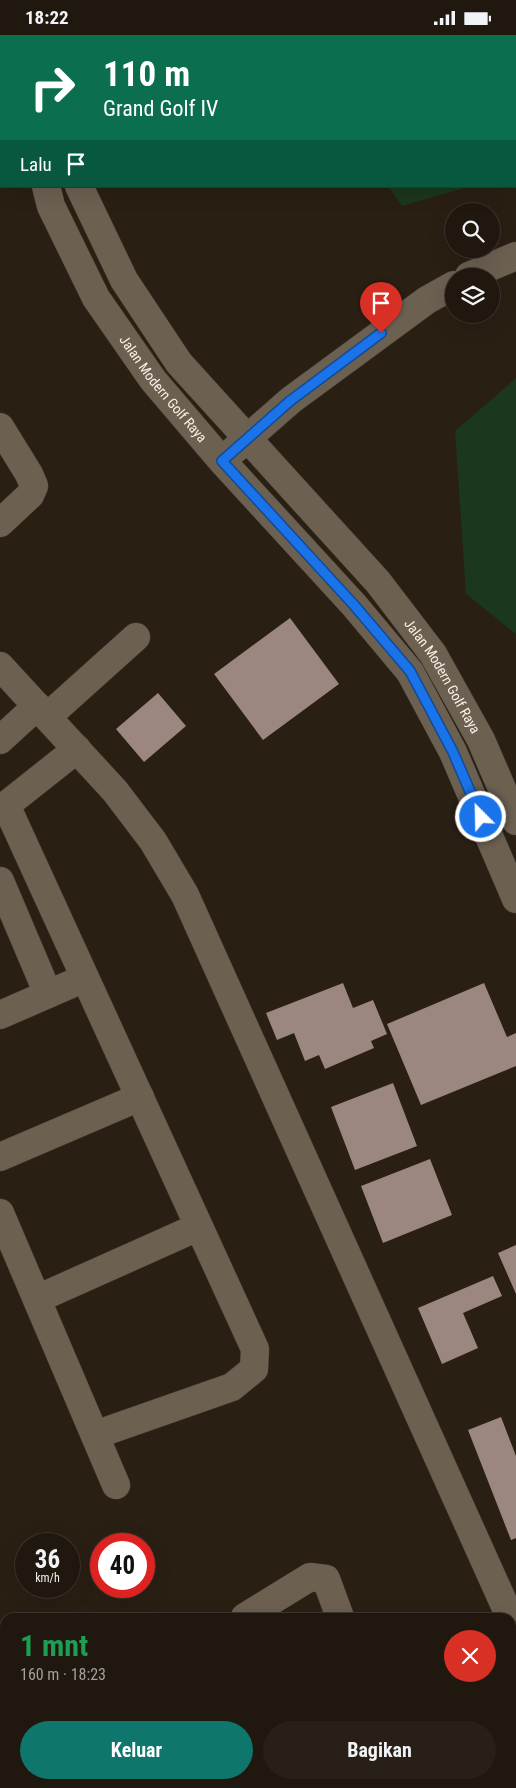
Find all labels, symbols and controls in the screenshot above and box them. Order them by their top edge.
text: 18:22 [25,6,69,29]
text: 110 m [103,54,190,95]
icon: right [20,55,85,120]
text: Grand Golf IV [103,96,218,121]
icon: arrive [62,150,90,178]
text: Lalu [20,153,52,176]
map controls [445,203,500,323]
button: search [445,203,500,258]
button: layers [445,268,500,323]
pin [360,282,402,333]
icon: arrive [367,289,395,317]
street label: Jalan Modern Golf Raya [116,332,210,445]
street label: Jalan Modern Golf Raya [401,616,484,736]
position arrow [454,790,506,842]
speed limit sign: 40 [90,1533,155,1598]
text: 36 [35,1545,60,1574]
text: km/h [35,1571,60,1585]
text: 1 mnt [20,1628,88,1663]
button: close [444,1630,496,1682]
text: 160 m · 18:23 [20,1665,106,1684]
button: Keluar [20,1721,253,1779]
button: Bagikan [263,1721,496,1779]

